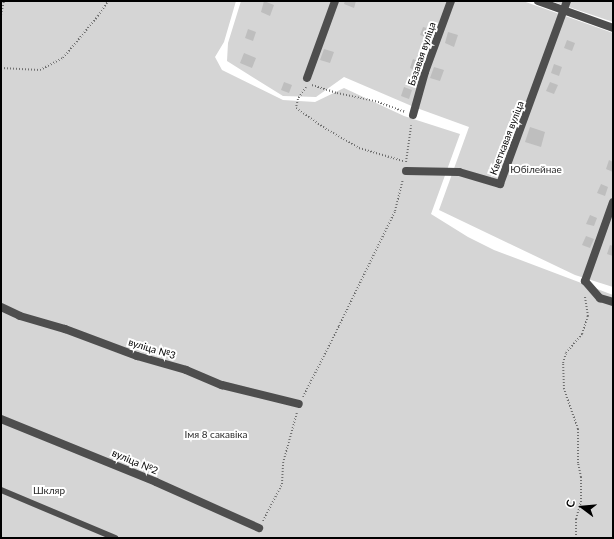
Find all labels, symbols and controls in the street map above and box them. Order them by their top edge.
street label: Бэзавая вуліца [406,21,438,87]
street label: Кветкавая вуліца [487,99,527,177]
park label: Юбілейнае [510,164,562,176]
street label: вуліца №3 [127,336,177,362]
park label: Імя 8 сакавіка [184,429,248,441]
street label: вуліца №2 [110,447,160,477]
park label: Шкляр [33,485,65,497]
north arrow [562,487,602,527]
text: С [563,498,577,509]

